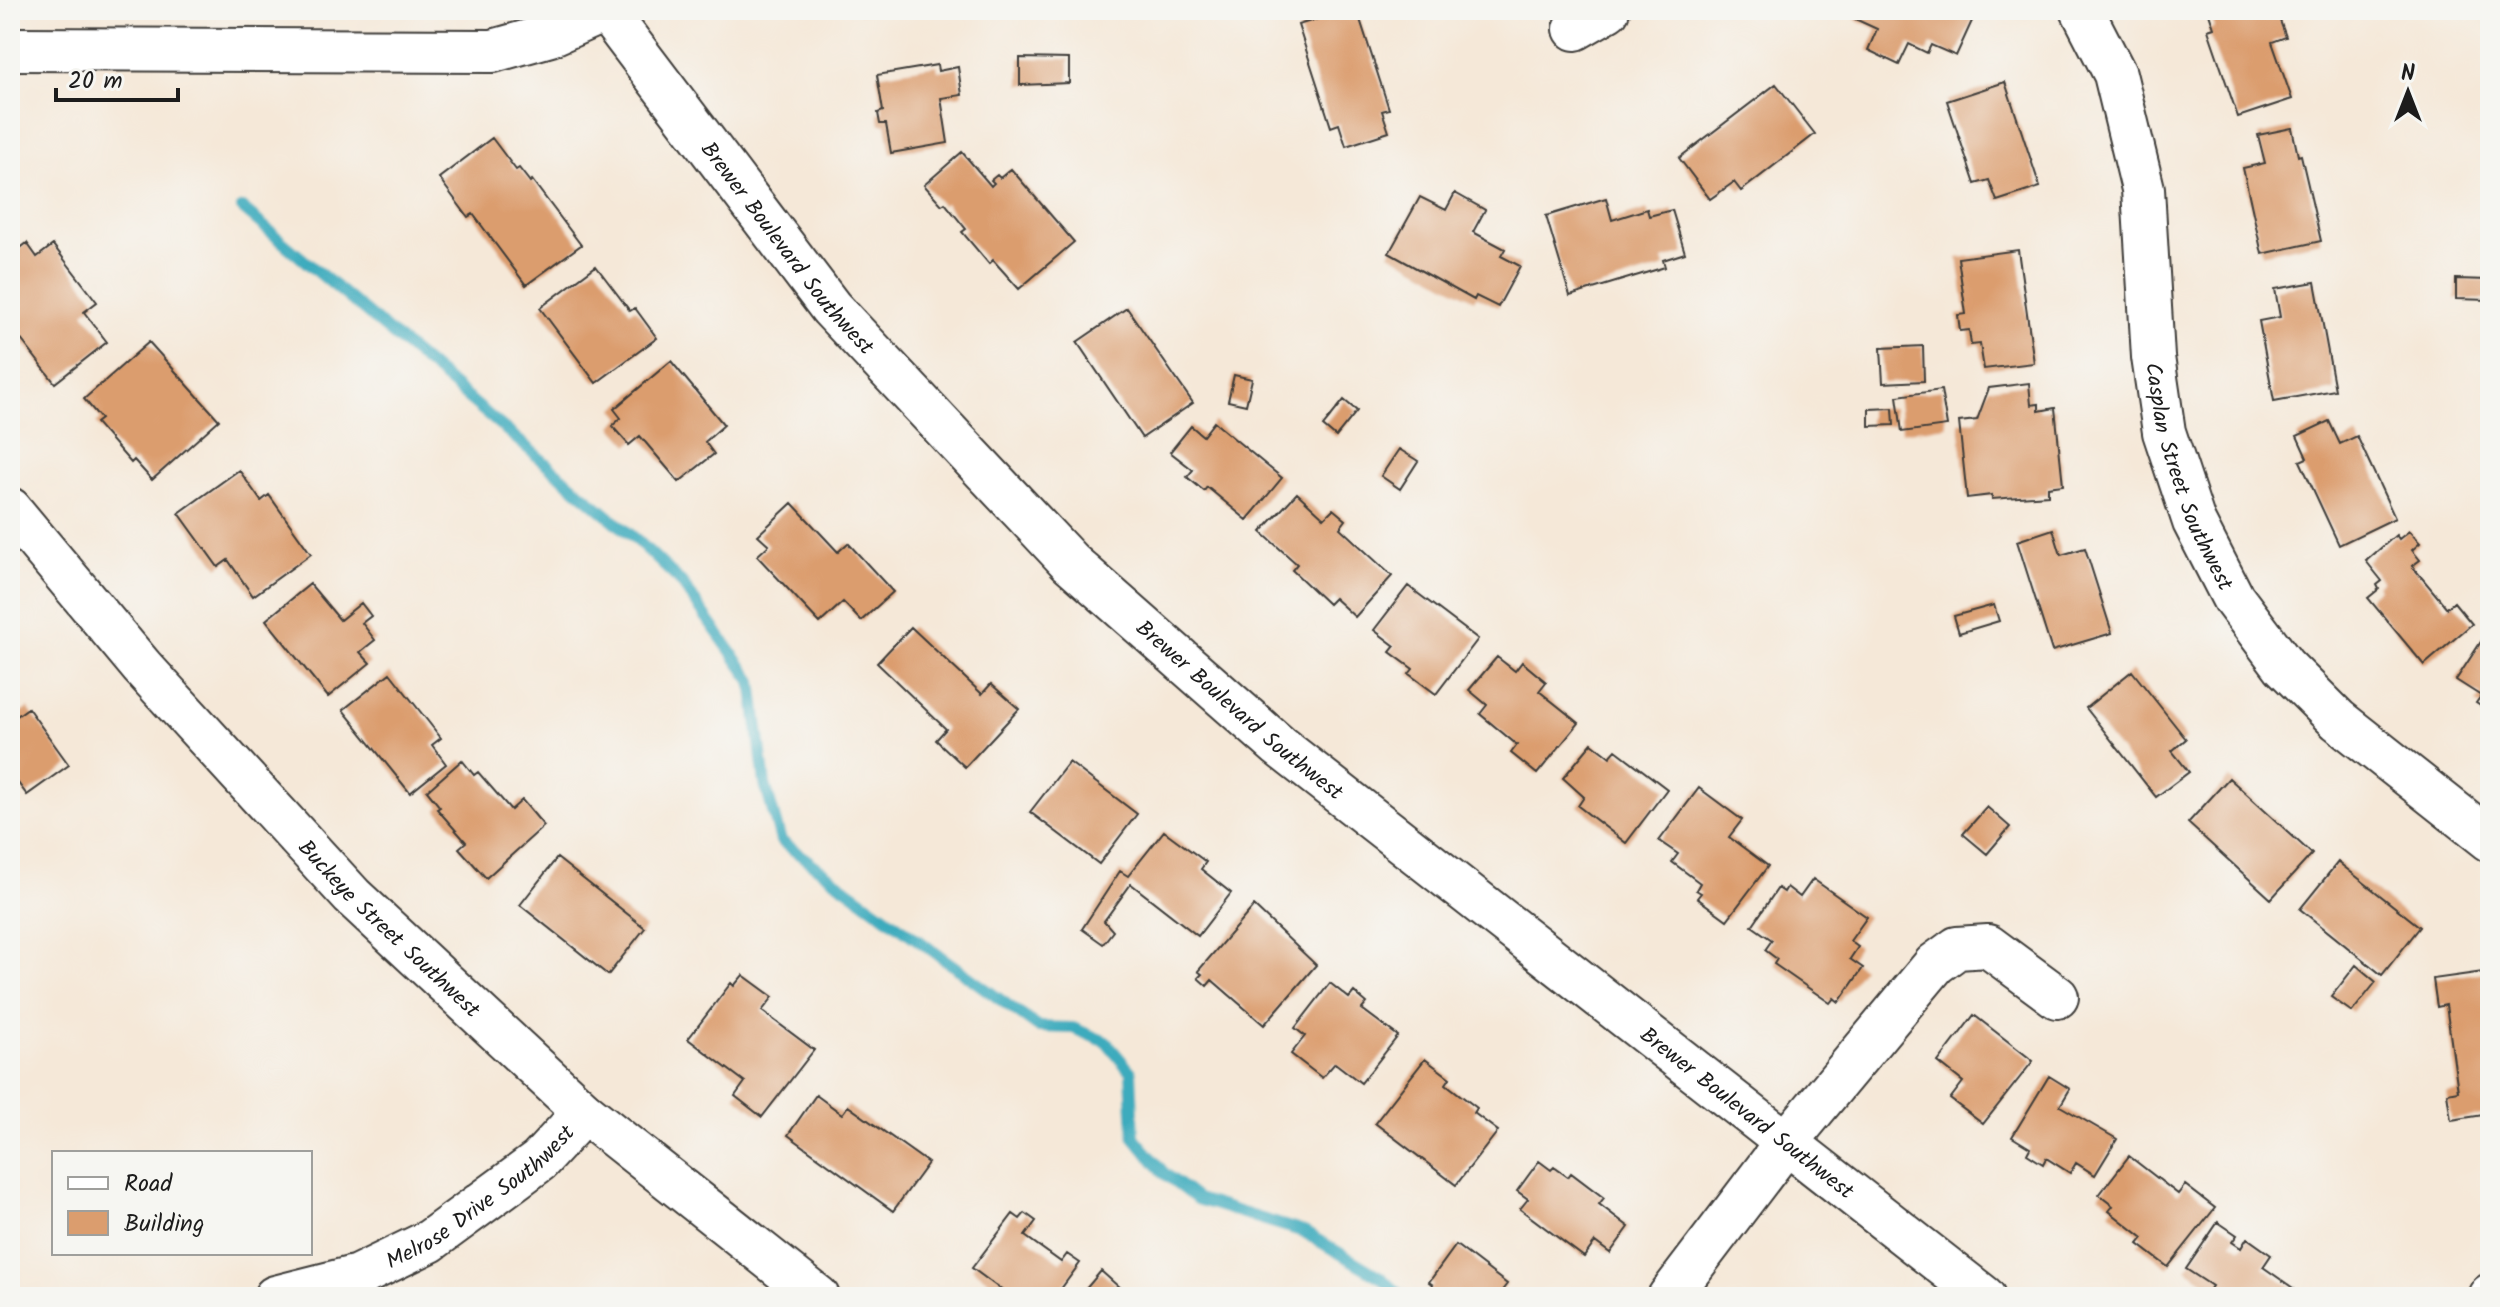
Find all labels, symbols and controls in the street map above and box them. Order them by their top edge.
scale bar [56,52,178,102]
north arrow [2368,52,2448,132]
text: N [2401,57,2415,92]
text: 20 m [68,62,123,101]
street label: Brewer Boulevard Southwest [691,135,882,364]
street label: Casplan Street Southwest [2134,360,2242,598]
street label: Brewer Boulevard Southwest [1127,612,1351,811]
street label: Buckeye Street Southwest [288,833,488,1028]
street label: Brewer Boulevard Southwest [1631,1019,1861,1210]
street label: Melrose Drive Southwest [381,1117,585,1280]
legend [52,1151,312,1255]
text: Road [124,1165,173,1204]
text: Building [124,1205,204,1244]

